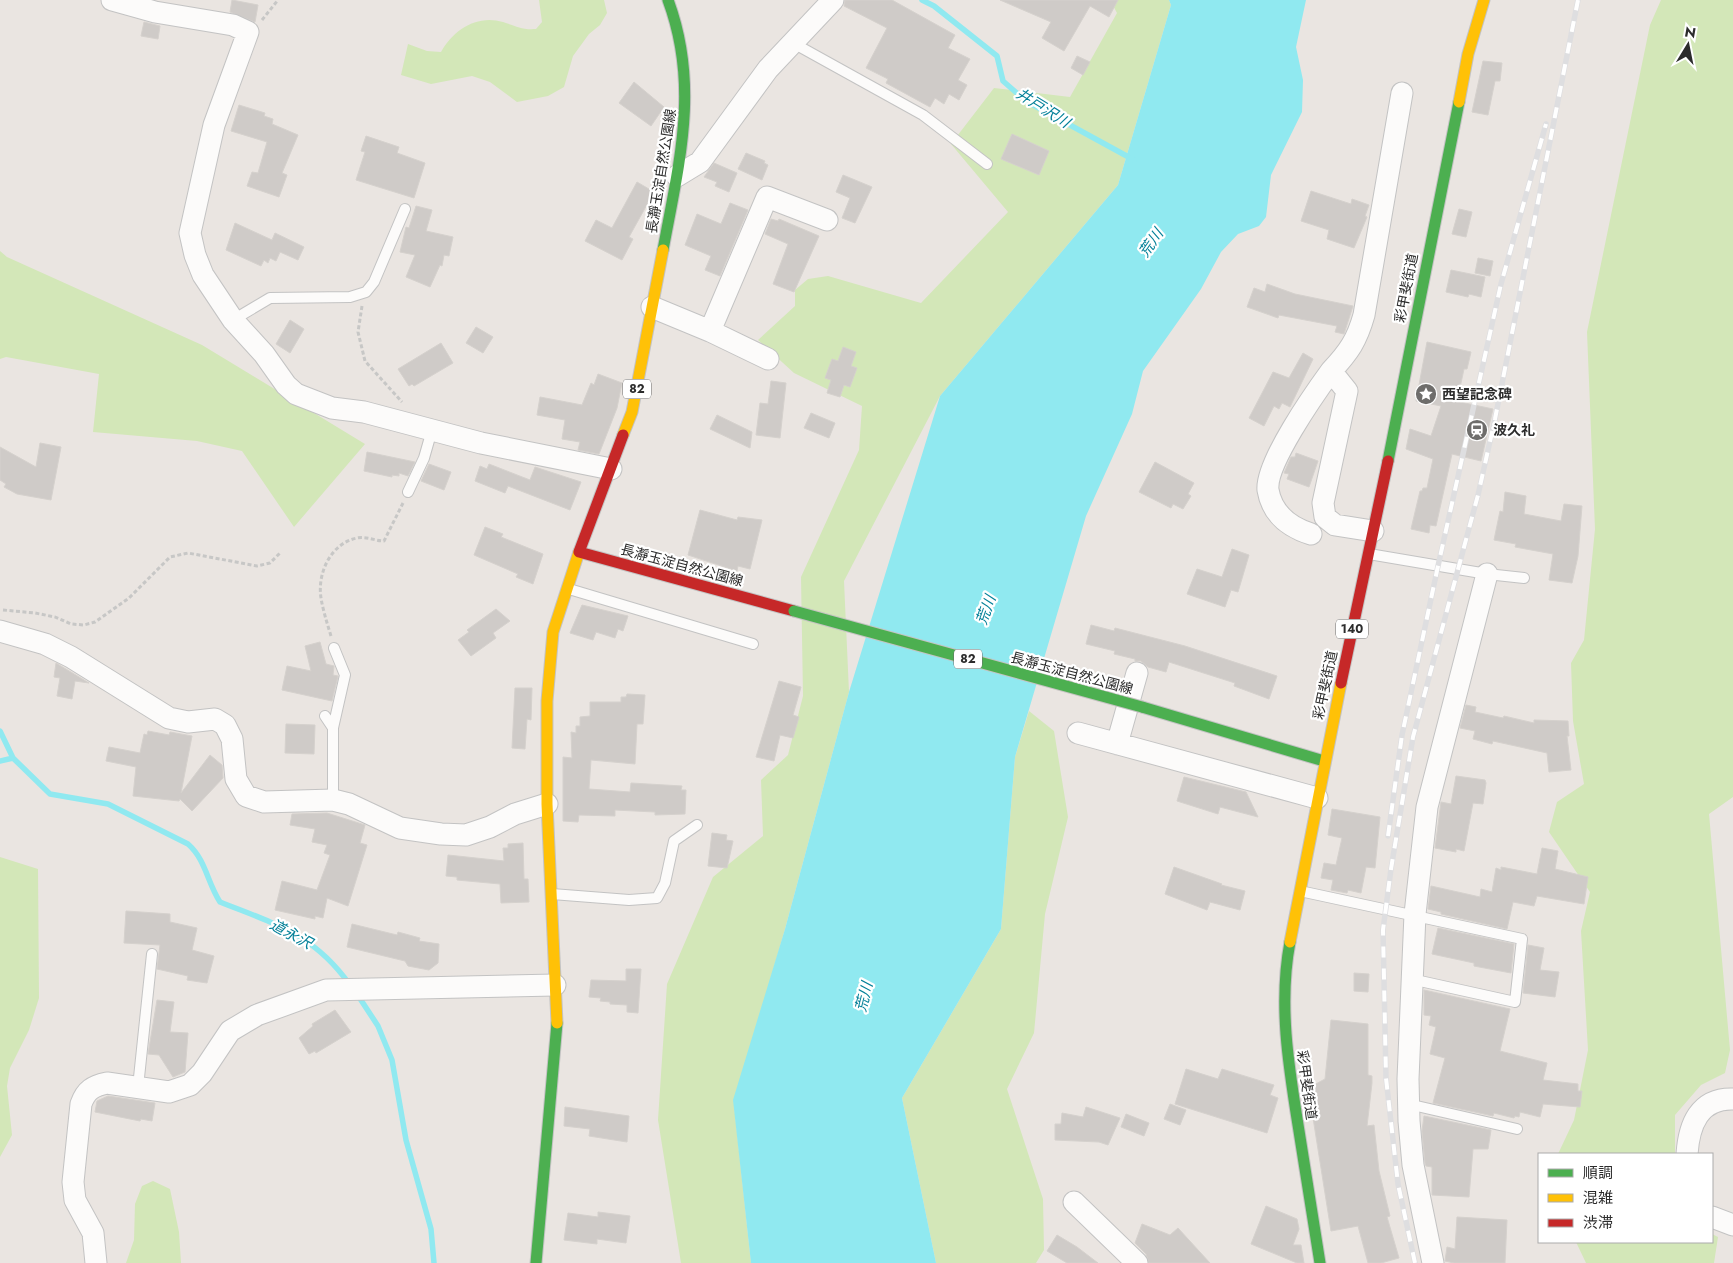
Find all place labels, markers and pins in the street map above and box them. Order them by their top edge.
place icon: 西望記念碑 [1414,382,1438,406]
place label: 西望記念碑 [1442,384,1512,404]
station icon: 波久礼 [1465,418,1489,442]
place label: 波久礼 [1493,420,1535,440]

